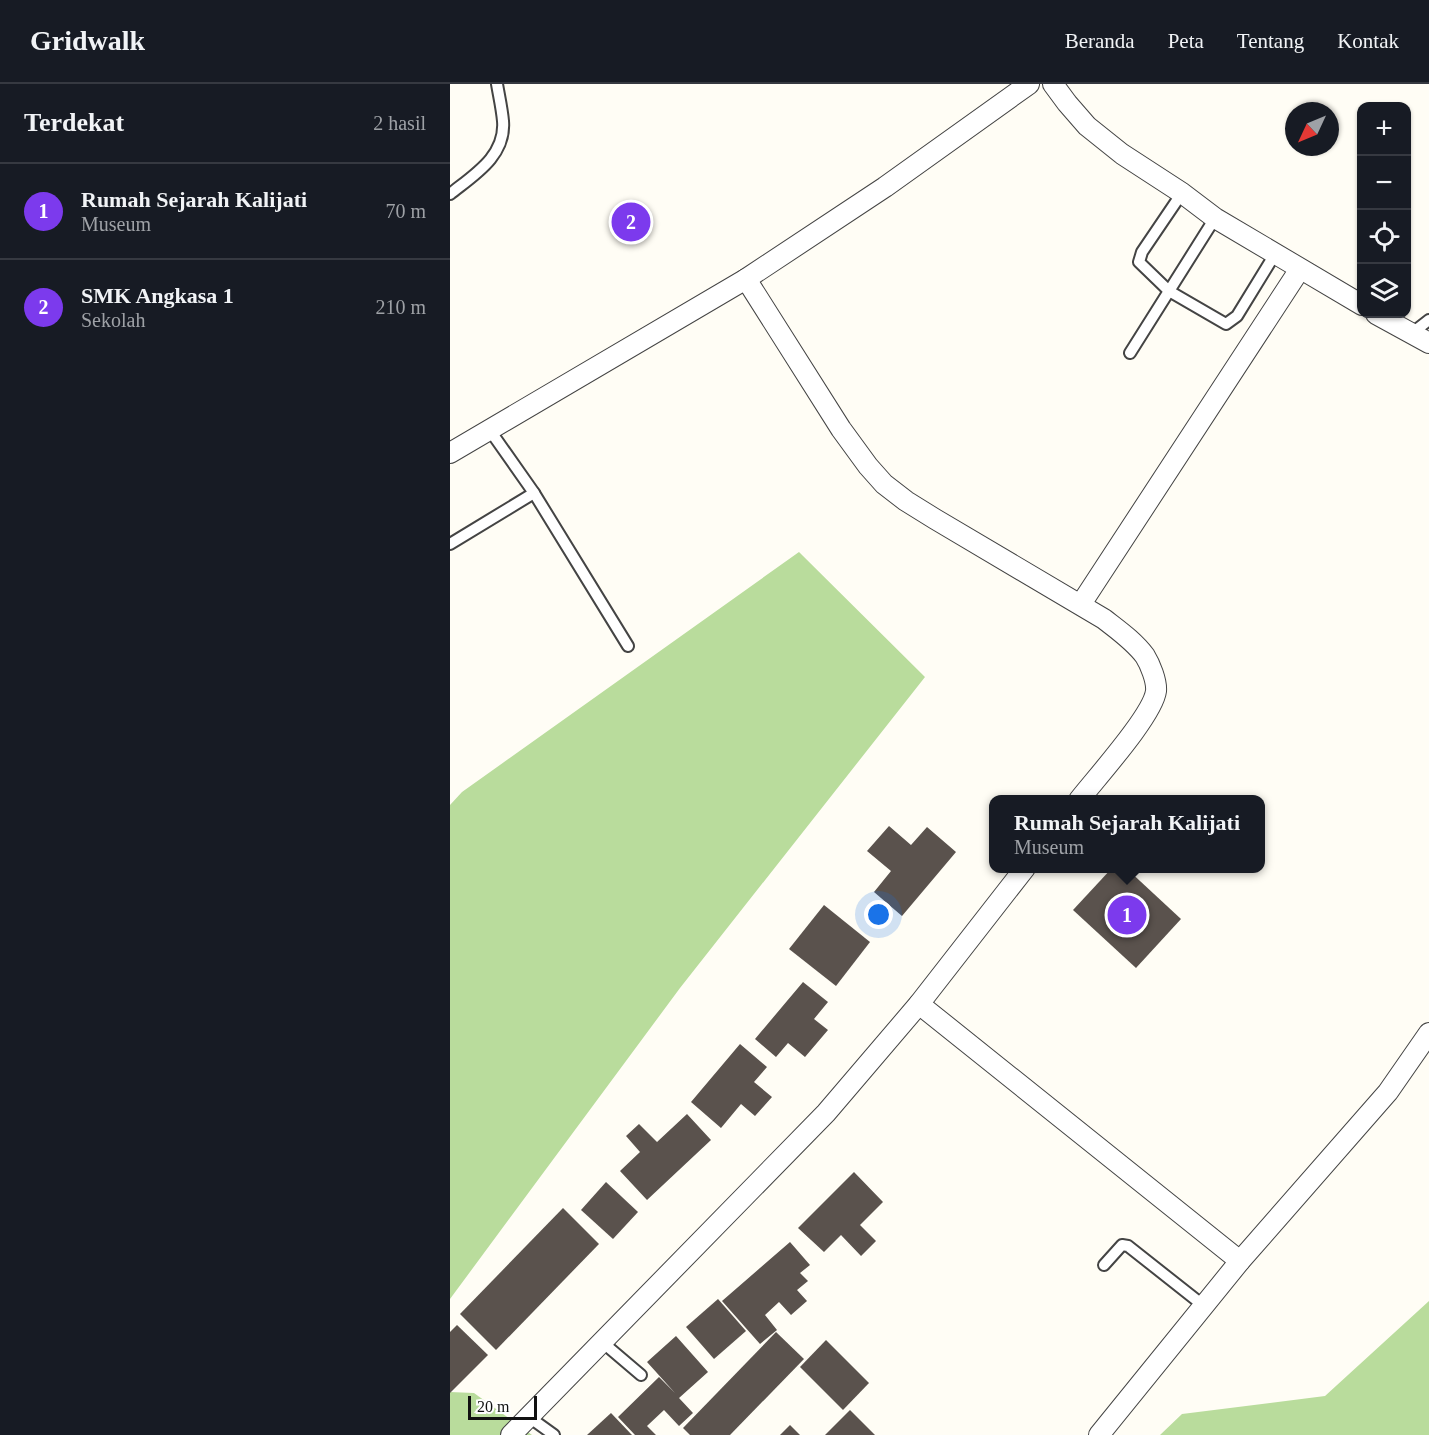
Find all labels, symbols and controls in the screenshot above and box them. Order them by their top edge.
text: Gridwalk [30,25,145,56]
text: Beranda [1065,29,1135,53]
text: Peta [1168,29,1204,53]
text: Tentang [1237,29,1304,53]
text: Kontak [1337,29,1399,53]
north arrow [1285,102,1339,156]
map controls [1357,102,1411,318]
button: + [1357,102,1411,156]
text: Terdekat [24,108,124,137]
text: 2 hasil [373,112,426,134]
button: − [1357,156,1411,210]
text: Rumah Sejarah Kalijati [81,187,307,212]
text: 1 [39,200,49,222]
text: 70 m [385,200,426,222]
pin: 2 [612,200,651,244]
button: locate [1357,210,1411,264]
text: Museum [81,213,151,235]
button: layers [1357,264,1411,318]
text: SMK Angkasa 1 [81,283,234,308]
text: 2 [39,296,49,318]
text: 210 m [375,296,426,318]
text: Sekolah [81,309,145,331]
popup [989,795,1265,873]
text: Rumah Sejarah Kalijati [1014,810,1240,835]
text: Museum [1014,836,1084,858]
pin: 1 [1108,892,1146,938]
your location [864,900,893,929]
scale bar [468,1393,537,1420]
text: 20 m [477,1398,509,1415]

